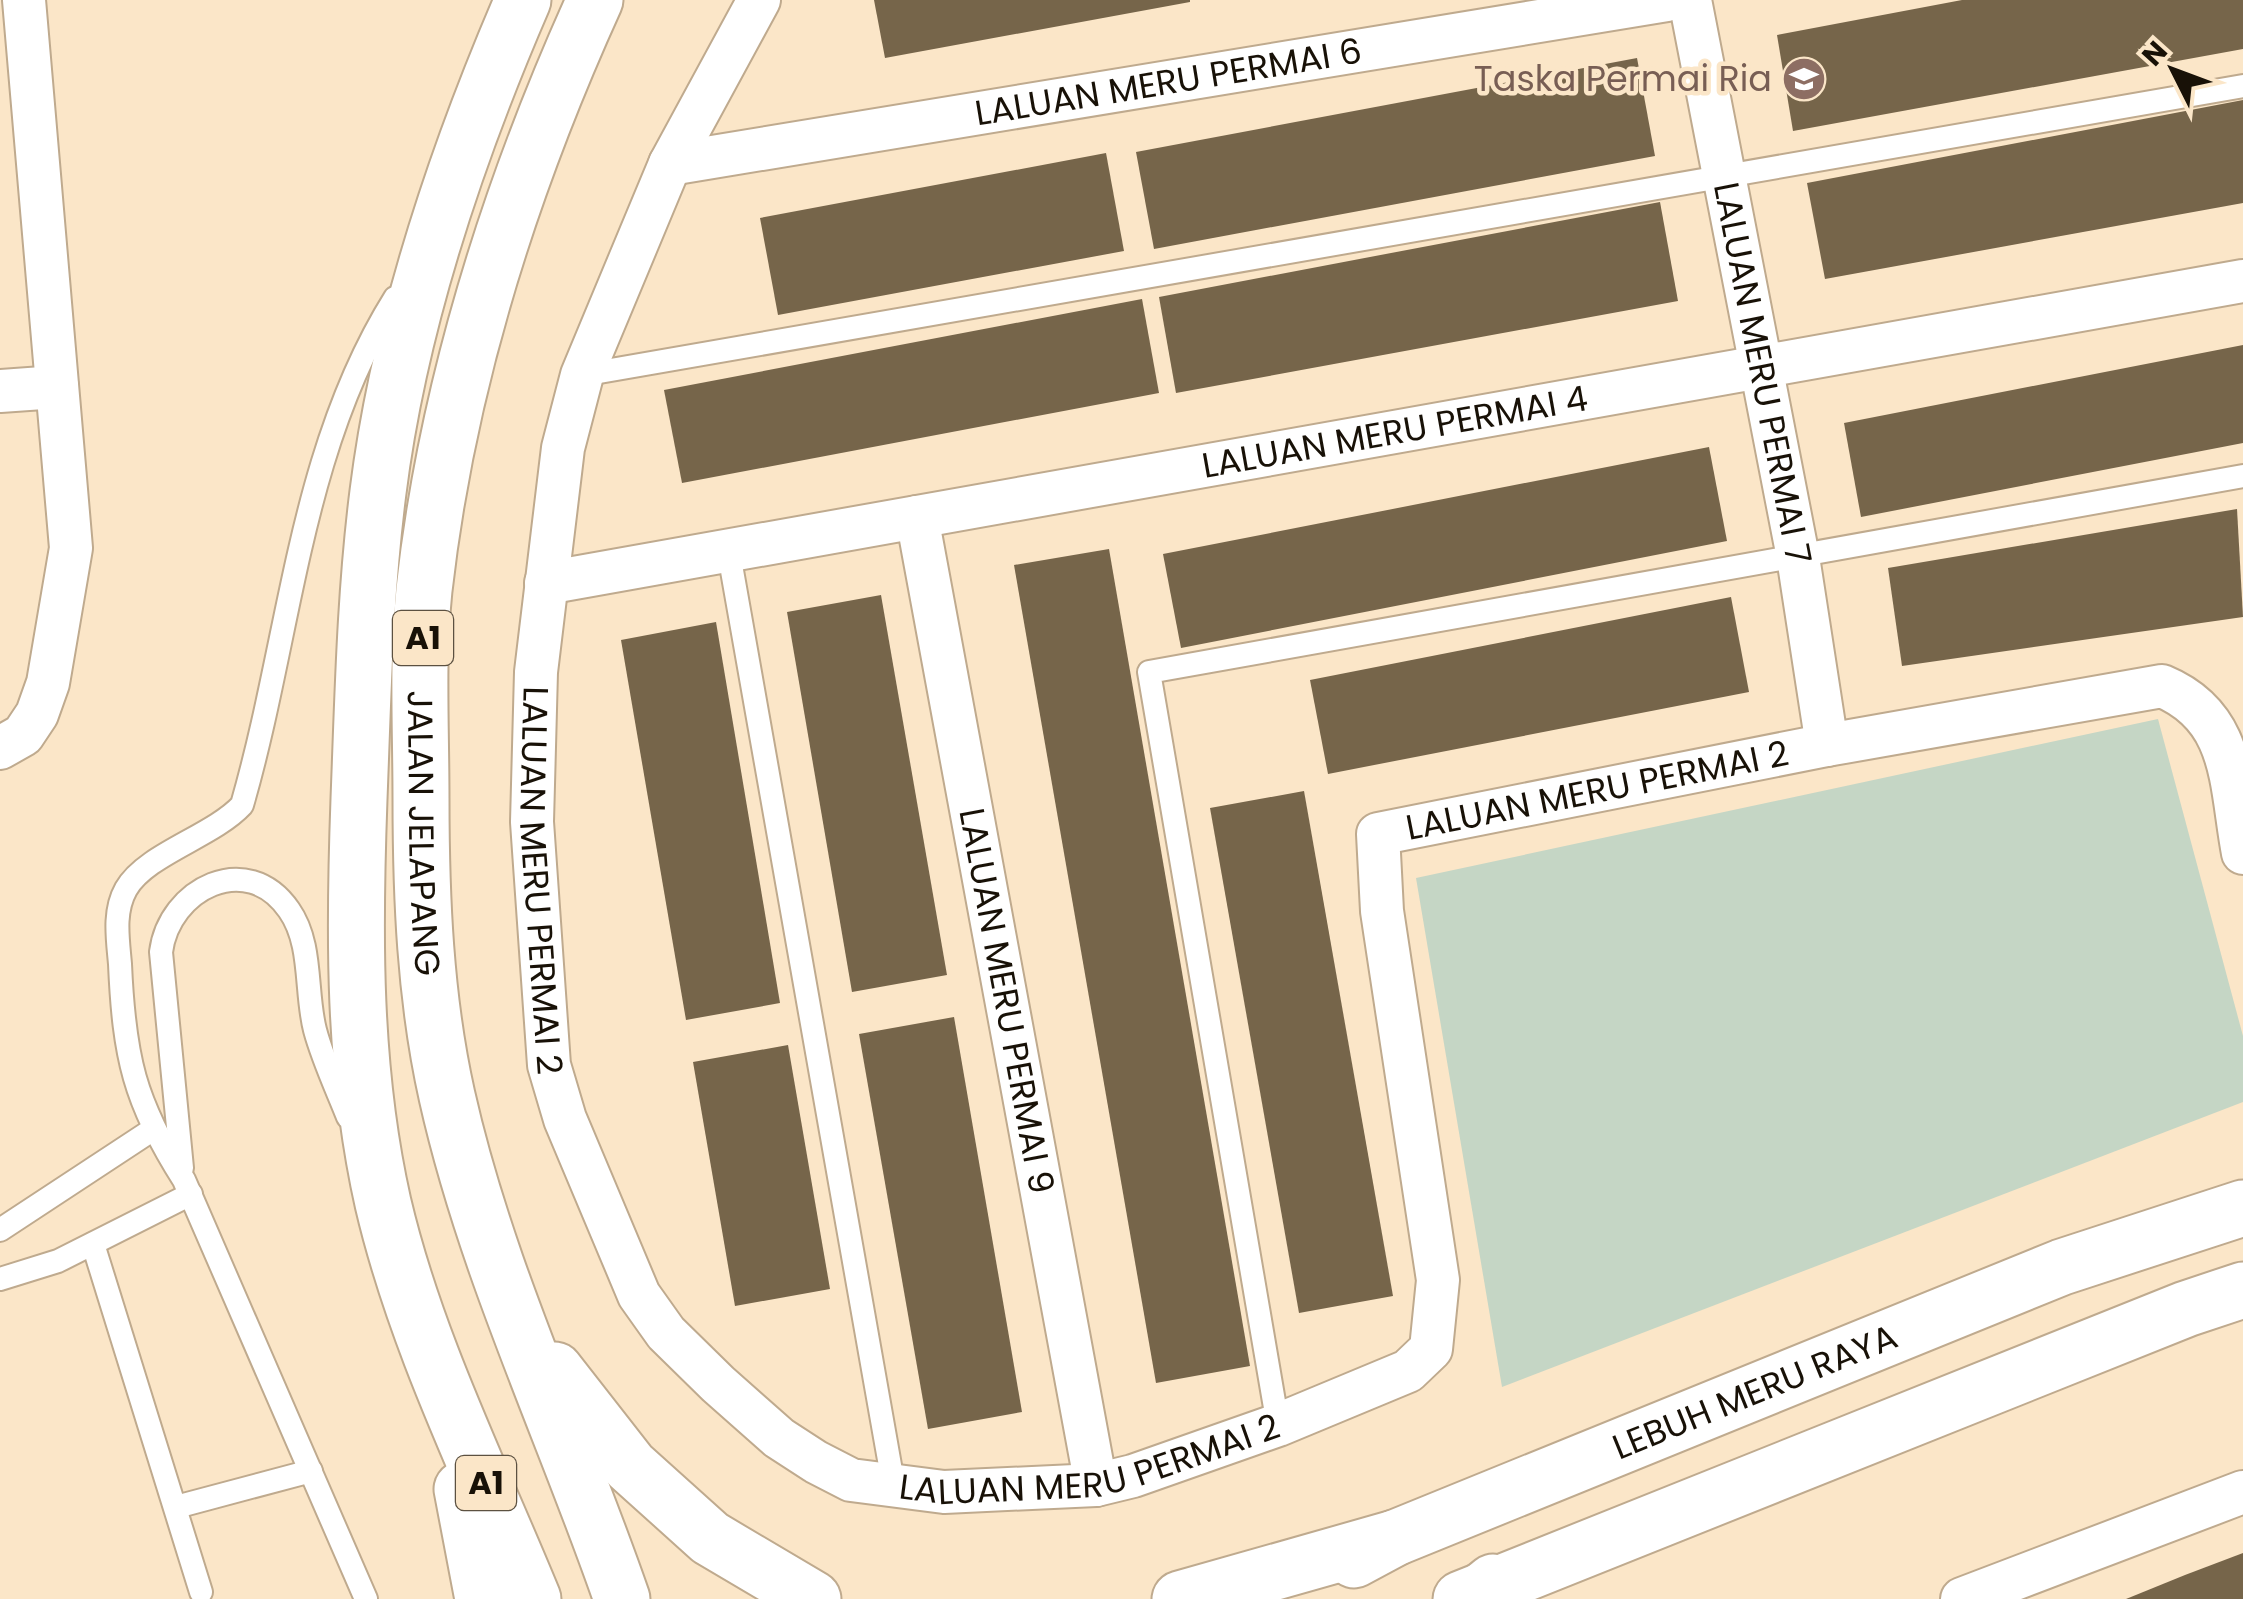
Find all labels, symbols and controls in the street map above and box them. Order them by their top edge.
north arrow [2123,20,2223,120]
street label: LALUAN MERU PERMAI 6 [971,26,1365,137]
text: N [2133,33,2176,74]
place label: Taska Permai Ria [1474,54,1772,103]
school or university icon: Taska Permai Ria [1781,56,1827,102]
street label: LALUAN MERU PERMAI 7 [1702,178,1824,568]
street label: LALUAN MERU PERMAI 4 [1198,373,1591,490]
road number: A1 [393,611,453,665]
street label: LALUAN MERU PERMAI 2 [508,686,575,1076]
street label: JALAN JELAPANG [396,690,453,978]
street label: LALUAN MERU PERMAI 2 [1402,728,1793,852]
street label: LALUAN MERU PERMAI 9 [947,804,1067,1197]
street label: LEBUH MERU RAYA [1605,1312,1904,1471]
street label: LALUAN MERU PERMAI 2 [897,1401,1286,1516]
road number: A1 [456,1456,516,1510]

